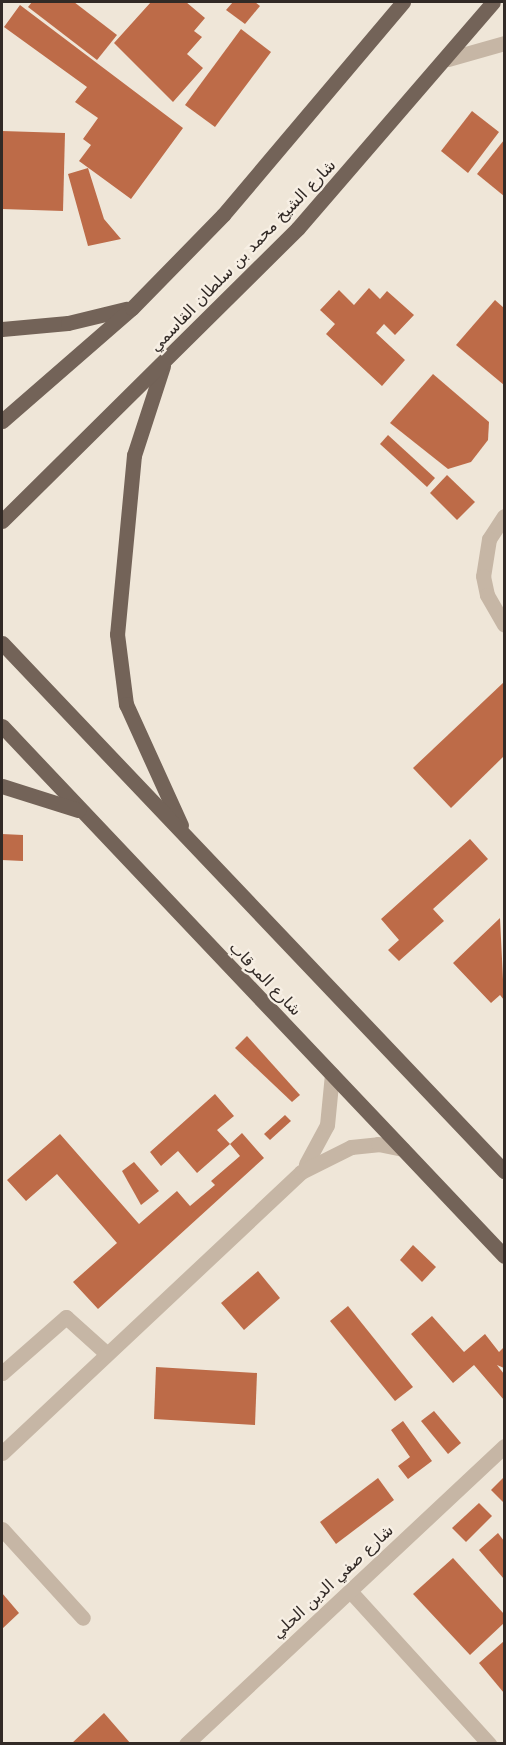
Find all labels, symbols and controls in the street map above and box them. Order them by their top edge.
street label: شارع الشيخ محمد بن سلطان القاسمي [146,156,340,356]
street label: شارع المرقاب [225,938,305,1020]
street label: شارع صفي الدين الحلي [269,1521,397,1643]

